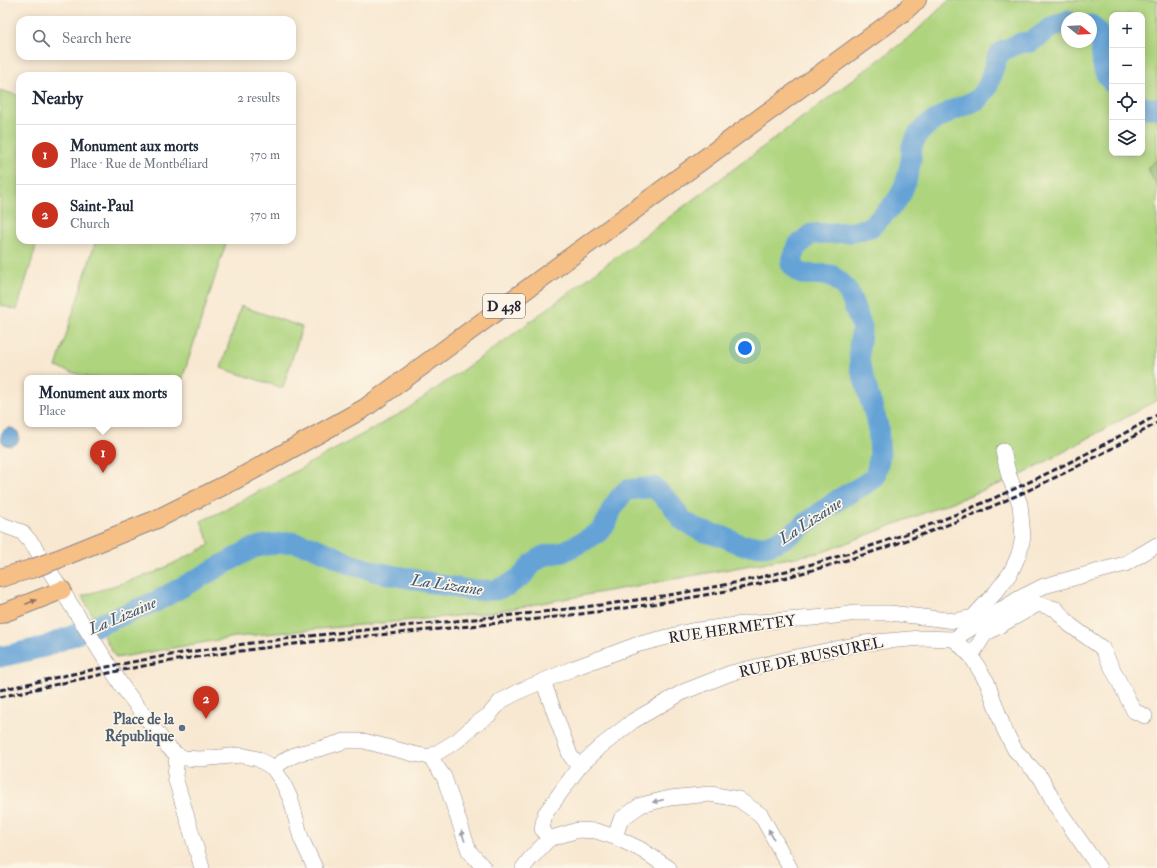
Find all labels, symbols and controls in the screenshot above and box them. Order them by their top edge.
north arrow [1061,12,1097,48]
map controls [1109,12,1145,156]
button: + [1109,12,1145,48]
search box [16,16,296,60]
icon: search [30,27,52,49]
text: Search here [62,29,131,48]
button: − [1109,48,1145,84]
button: locate [1109,84,1145,120]
text: Nearby [32,88,83,109]
text: 2 results [237,90,280,106]
button: layers [1109,120,1145,156]
text: Monument aux morts [70,137,199,156]
text: 1 [43,147,47,163]
text: 370 m [250,147,280,163]
text: Place · Rue de Montbéliard [70,156,208,172]
text: Saint-Paul [70,197,134,216]
text: 2 [42,207,48,223]
text: 370 m [250,207,280,223]
text: Church [70,216,110,232]
road number: D 438 [483,294,525,318]
your location [735,338,755,358]
popup [24,375,182,427]
text: Monument aux morts [39,384,167,403]
text: Place [39,403,66,419]
pin: 1 [90,440,116,473]
water label: La Lizaine [774,493,847,549]
water label: La Lizaine [409,570,484,600]
water label: La Lizaine [85,592,160,639]
one-way arrow [26,599,38,605]
street label: RUE HERMETEY [667,611,798,648]
street label: RUE DE BUSSUREL [737,633,885,682]
pin: 2 [193,686,219,719]
place label: Place de la République [105,710,175,747]
marker: Place de la République [177,723,187,733]
one-way arrow [652,798,664,804]
one-way arrow [768,828,775,840]
one-way arrow [460,829,466,841]

